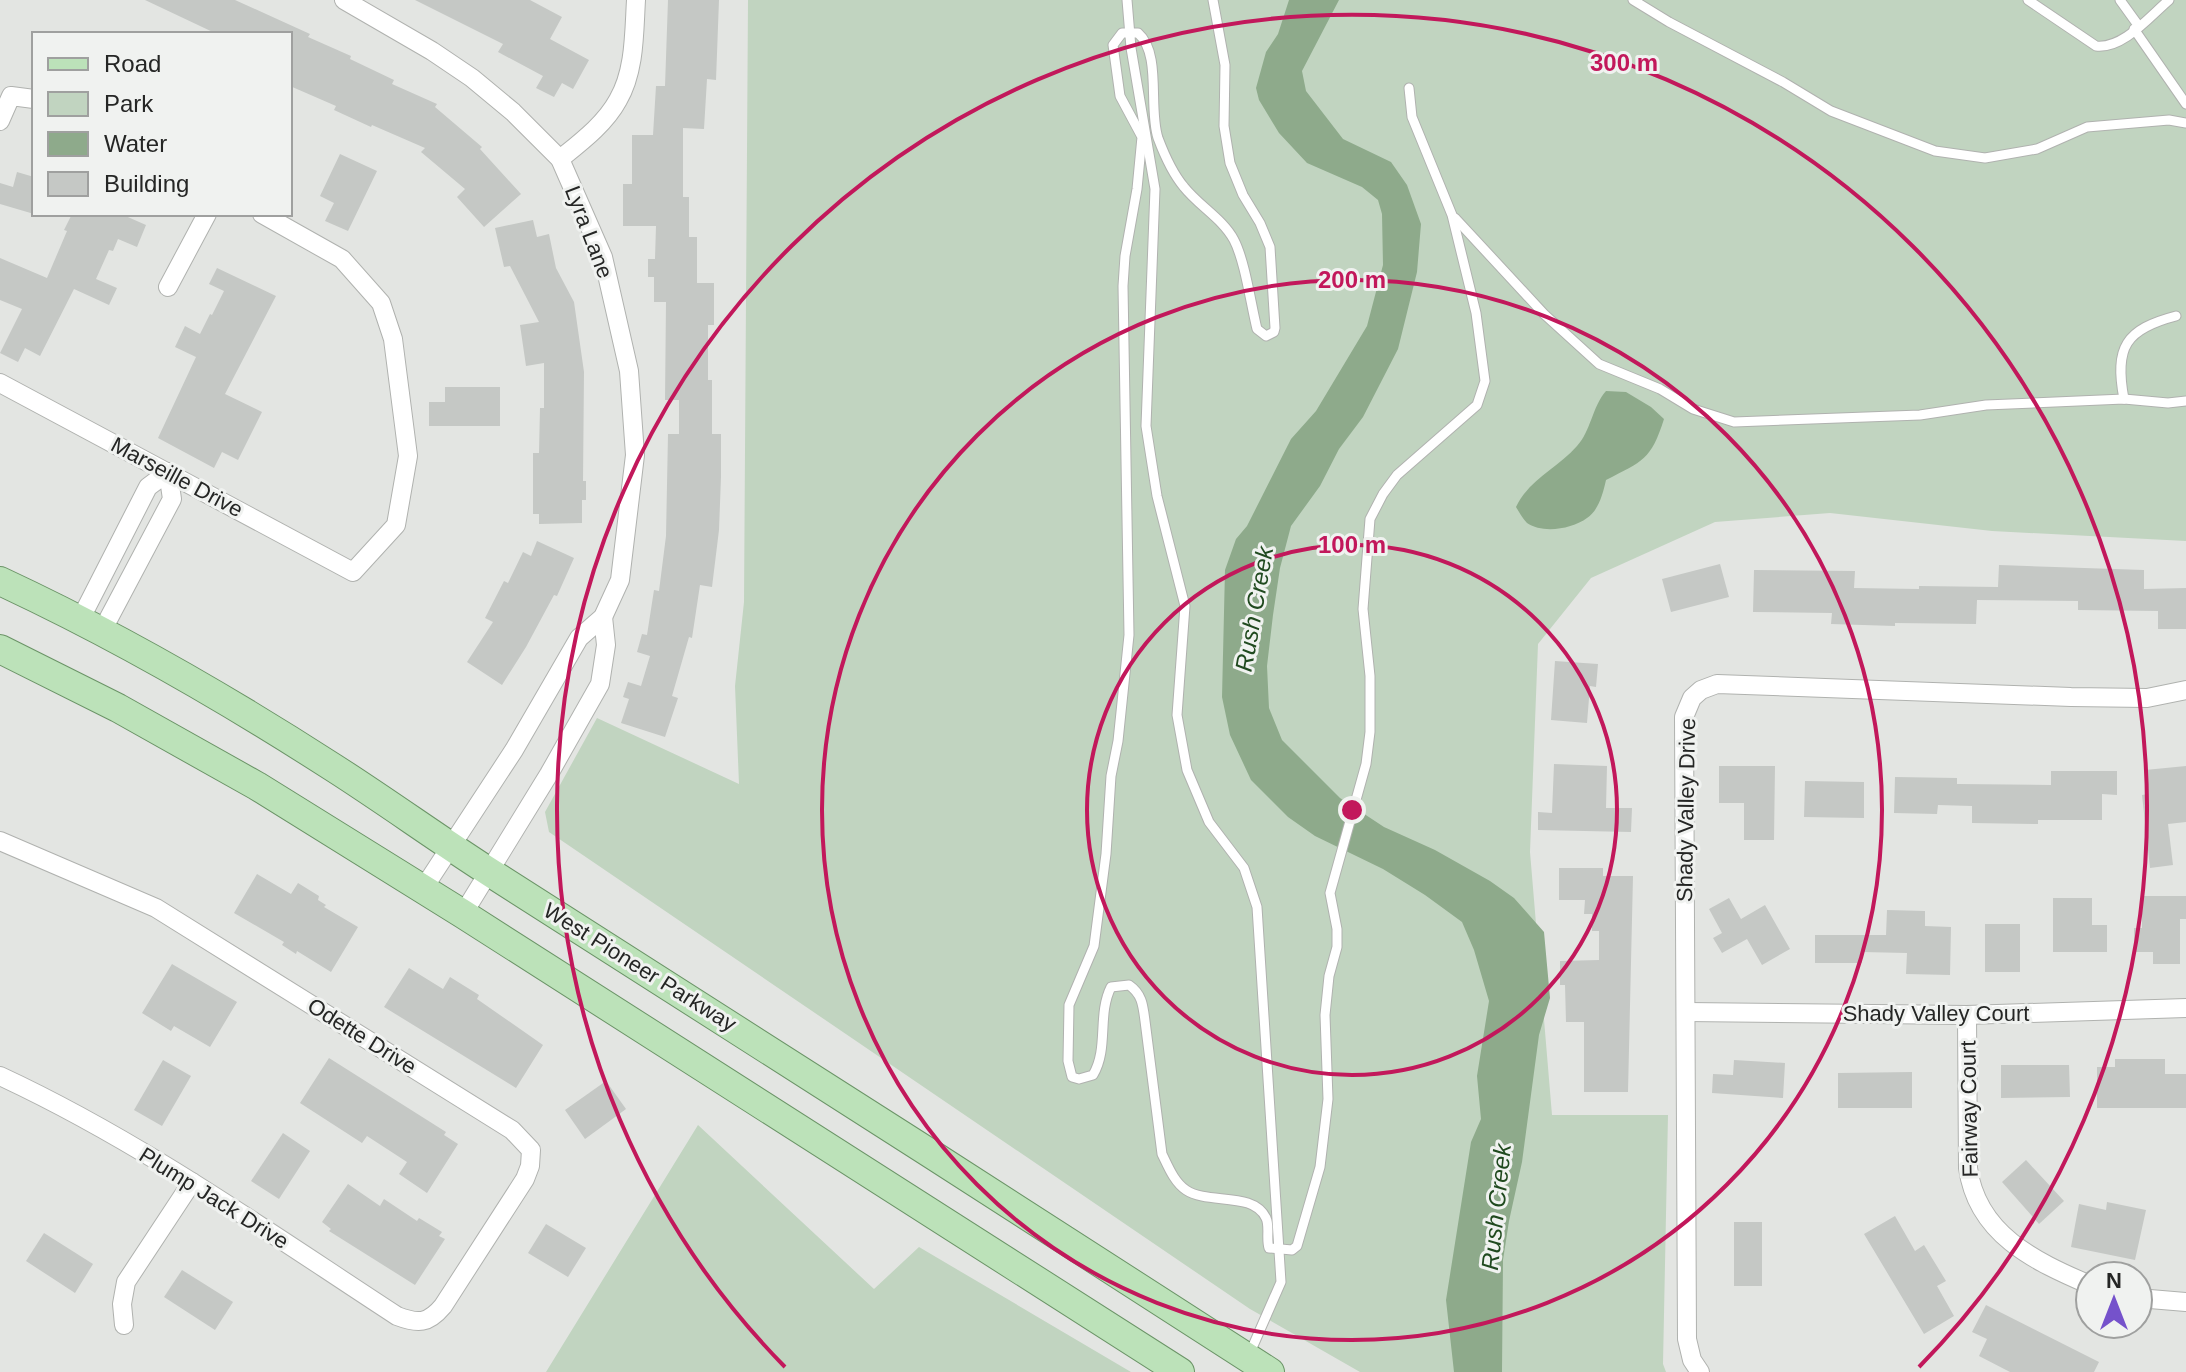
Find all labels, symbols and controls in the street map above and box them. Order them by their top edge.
legend [32,32,292,216]
text: 300 m [1590,49,1658,76]
text: Road [104,50,161,77]
text: Park [104,90,154,117]
text: Water [104,130,167,157]
text: Building [104,170,189,197]
street label: Lyra Lane [560,182,618,282]
text: 200 m [1318,266,1386,293]
street label: Marseille Drive [107,432,247,522]
text: 100 m [1318,531,1386,558]
water label: Rush Creek [1230,542,1279,674]
street label: Shady Valley Drive [1672,718,1700,902]
centre of rings [1338,796,1366,824]
street label: West Pioneer Parkway [539,898,741,1036]
street label: Odette Drive [303,993,421,1079]
street label: Shady Valley Court [1843,1001,2029,1026]
street label: Fairway Court [1955,1040,1983,1178]
water label: Rush Creek [1476,1141,1516,1271]
street label: Plump Jack Drive [135,1142,293,1254]
north arrow [2074,1260,2154,1340]
text: N [2106,1268,2122,1293]

